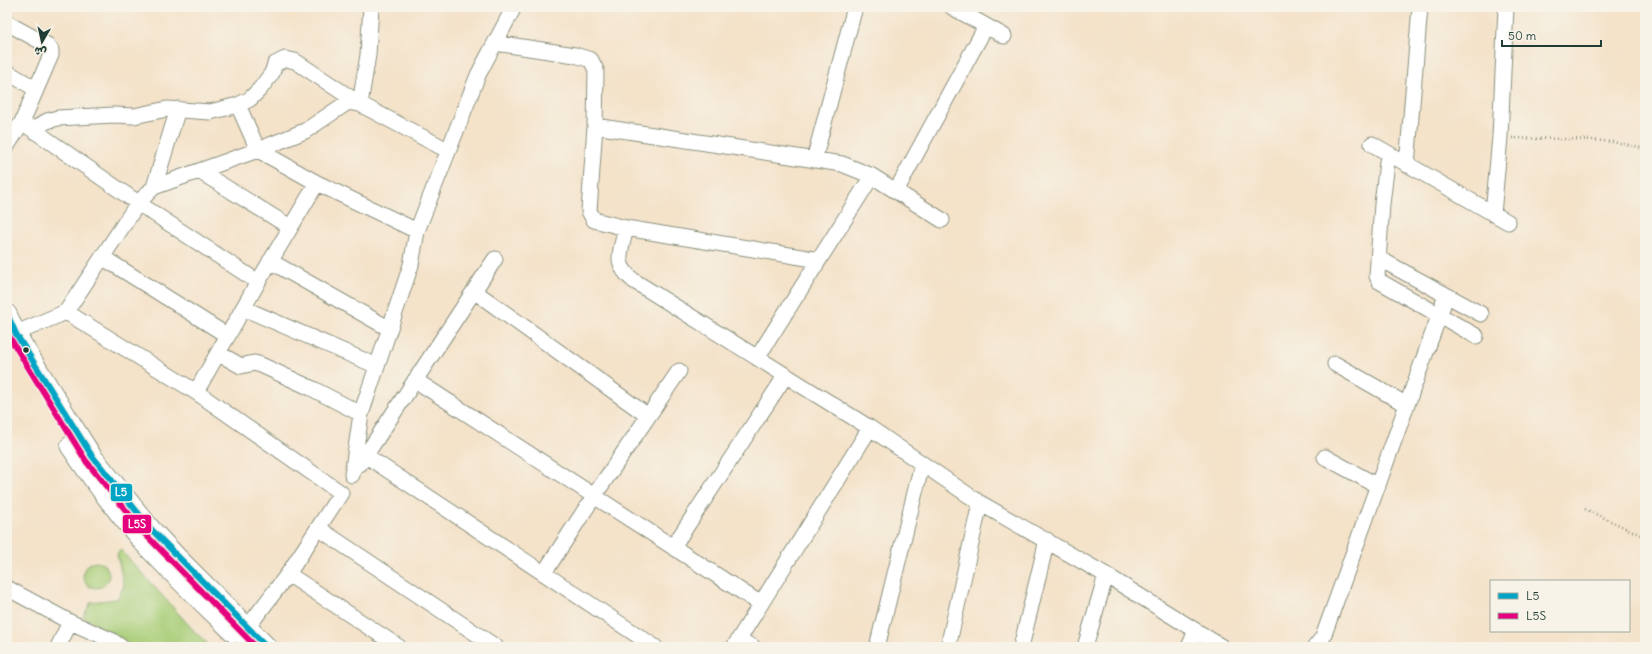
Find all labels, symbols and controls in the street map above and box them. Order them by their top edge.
north arrow [22,22,62,62]
scale bar [1502,22,1601,48]
text: 50 m [1508,28,1537,43]
text: ش [33,44,48,60]
unlabelled marker [21,345,31,355]
line badge: L5 [110,483,133,502]
text: L5 [115,485,127,499]
line badge: L5S [122,514,152,534]
text: L5S [128,517,146,531]
legend [1490,580,1630,632]
text: L5 [1526,588,1540,603]
text: L5S [1526,608,1546,623]

